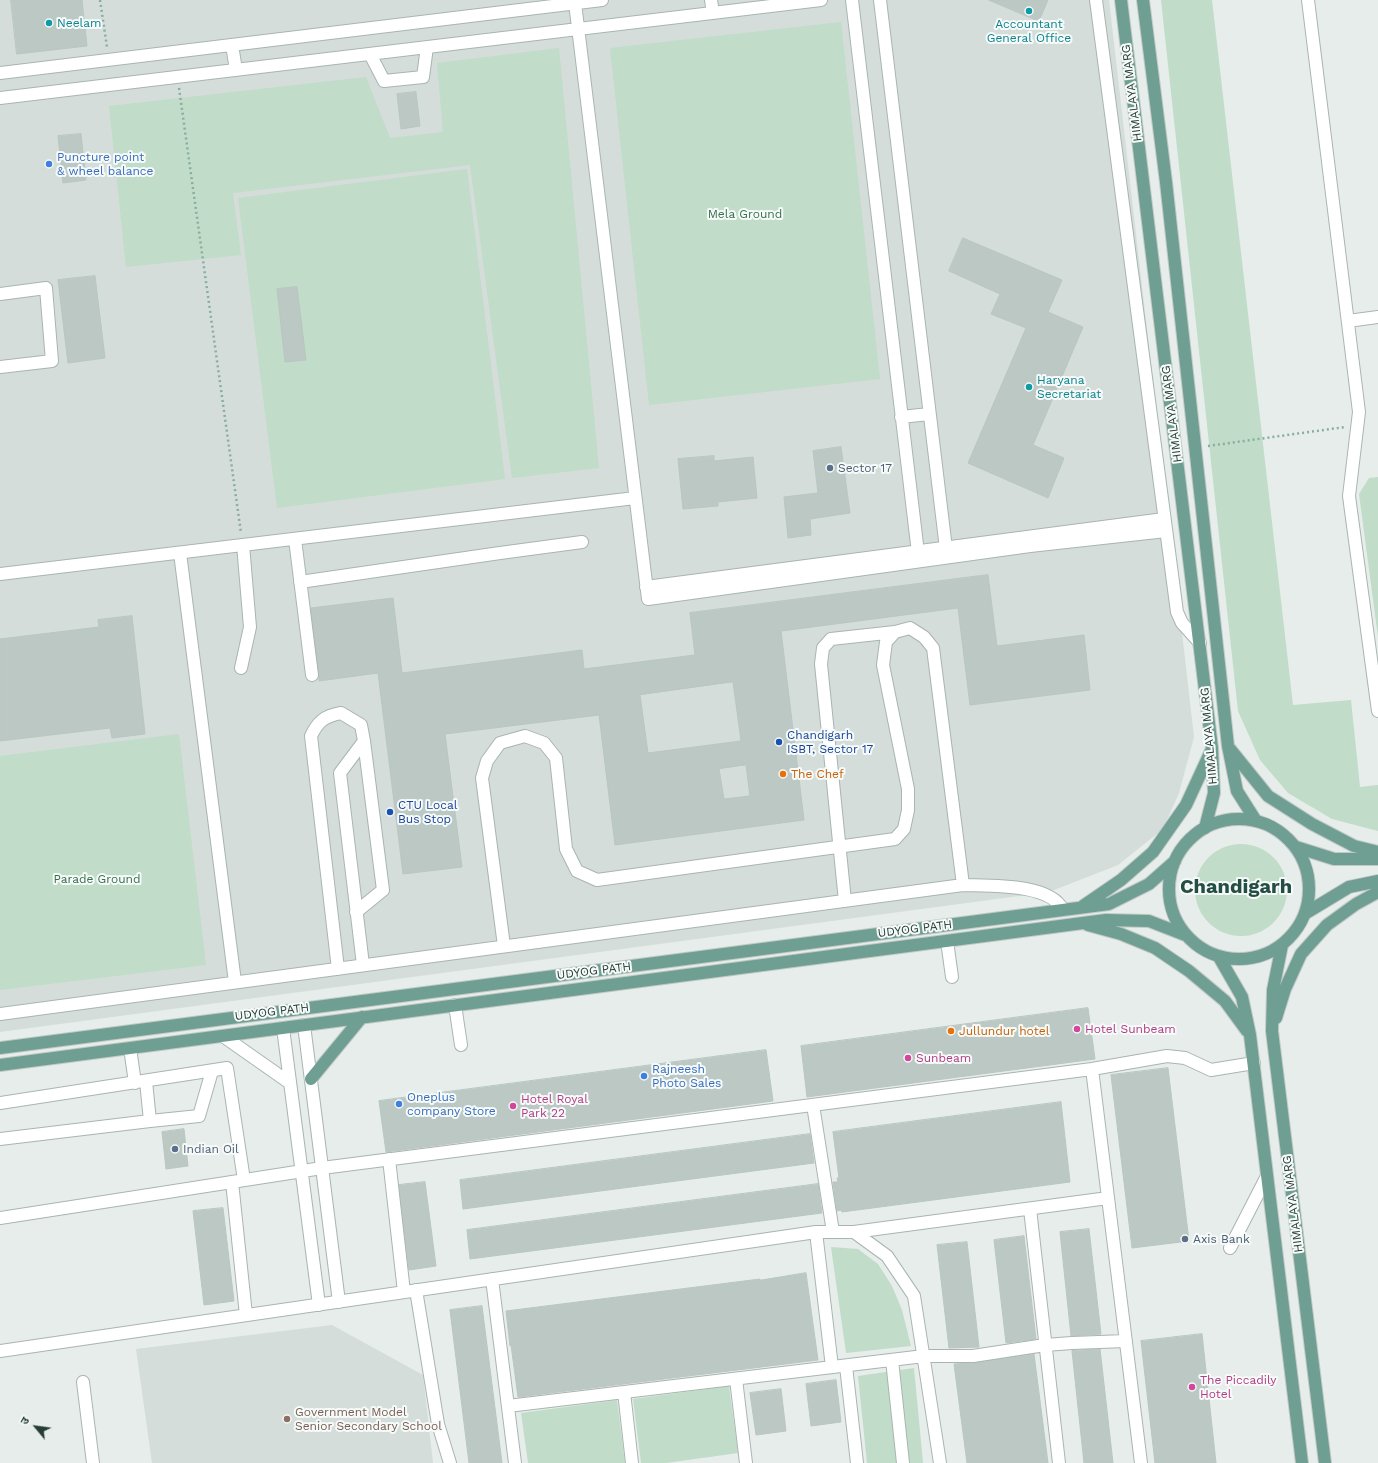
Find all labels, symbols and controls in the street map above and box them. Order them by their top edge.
marker: Accountant General Office [1024,6,1034,16]
place label: Neelam [57,16,101,30]
place label: Accountant General Office [987,17,1071,45]
marker: Neelam [44,18,54,28]
street label: HIMALAYA MARG [1119,44,1145,142]
place label: Puncture point & wheel balance [57,150,153,178]
marker: Puncture point & wheel balance [44,159,54,169]
park label: Mela Ground [708,207,782,221]
street label: HIMALAYA MARG [1159,365,1185,463]
place label: Haryana Secretariat [1037,373,1101,401]
marker: Haryana Secretariat [1024,382,1034,392]
place label: Sector 17 [838,461,892,475]
marker: Sector 17 [825,463,835,473]
street label: HIMALAYA MARG [1198,687,1220,785]
place label: Chandigarh ISBT, Sector 17 [787,728,873,756]
marker: Chandigarh ISBT, Sector 17 [774,737,784,747]
place label: The Chef [791,767,844,781]
marker: The Chef [778,769,788,779]
place label: CTU Local Bus Stop [398,798,457,826]
marker: CTU Local Bus Stop [385,807,395,817]
park label: Parade Ground [53,872,141,886]
district label: Chandigarh [1180,875,1292,899]
street label: UDYOG PATH [877,917,953,941]
street label: UDYOG PATH [556,959,632,983]
street label: UDYOG PATH [234,1000,310,1024]
place label: Hotel Sunbeam [1085,1022,1176,1036]
place label: Jullundur hotel [959,1024,1049,1038]
marker: Hotel Sunbeam [1072,1024,1082,1034]
marker: Jullundur hotel [946,1026,956,1036]
place label: Sunbeam [916,1051,971,1065]
marker: Sunbeam [903,1053,913,1063]
place label: Rajneesh Photo Sales [652,1062,721,1090]
marker: Rajneesh Photo Sales [639,1071,649,1081]
place label: Oneplus company Store [407,1090,496,1118]
place label: Hotel Royal Park 22 [521,1092,588,1120]
marker: Oneplus company Store [394,1099,404,1109]
marker: Hotel Royal Park 22 [508,1101,518,1111]
place label: Indian Oil [183,1142,239,1156]
marker: Indian Oil [170,1144,180,1154]
street label: HIMALAYA MARG [1280,1155,1306,1253]
place label: Axis Bank [1193,1232,1250,1246]
marker: Axis Bank [1180,1234,1190,1244]
place label: The Piccadily Hotel [1200,1373,1276,1401]
marker: The Piccadily Hotel [1187,1382,1197,1392]
place label: Government Model Senior Secondary School [295,1405,442,1433]
north arrow [16,1407,56,1447]
marker: Government Model Senior Secondary School [282,1414,292,1424]
text: उ [18,1415,32,1427]

